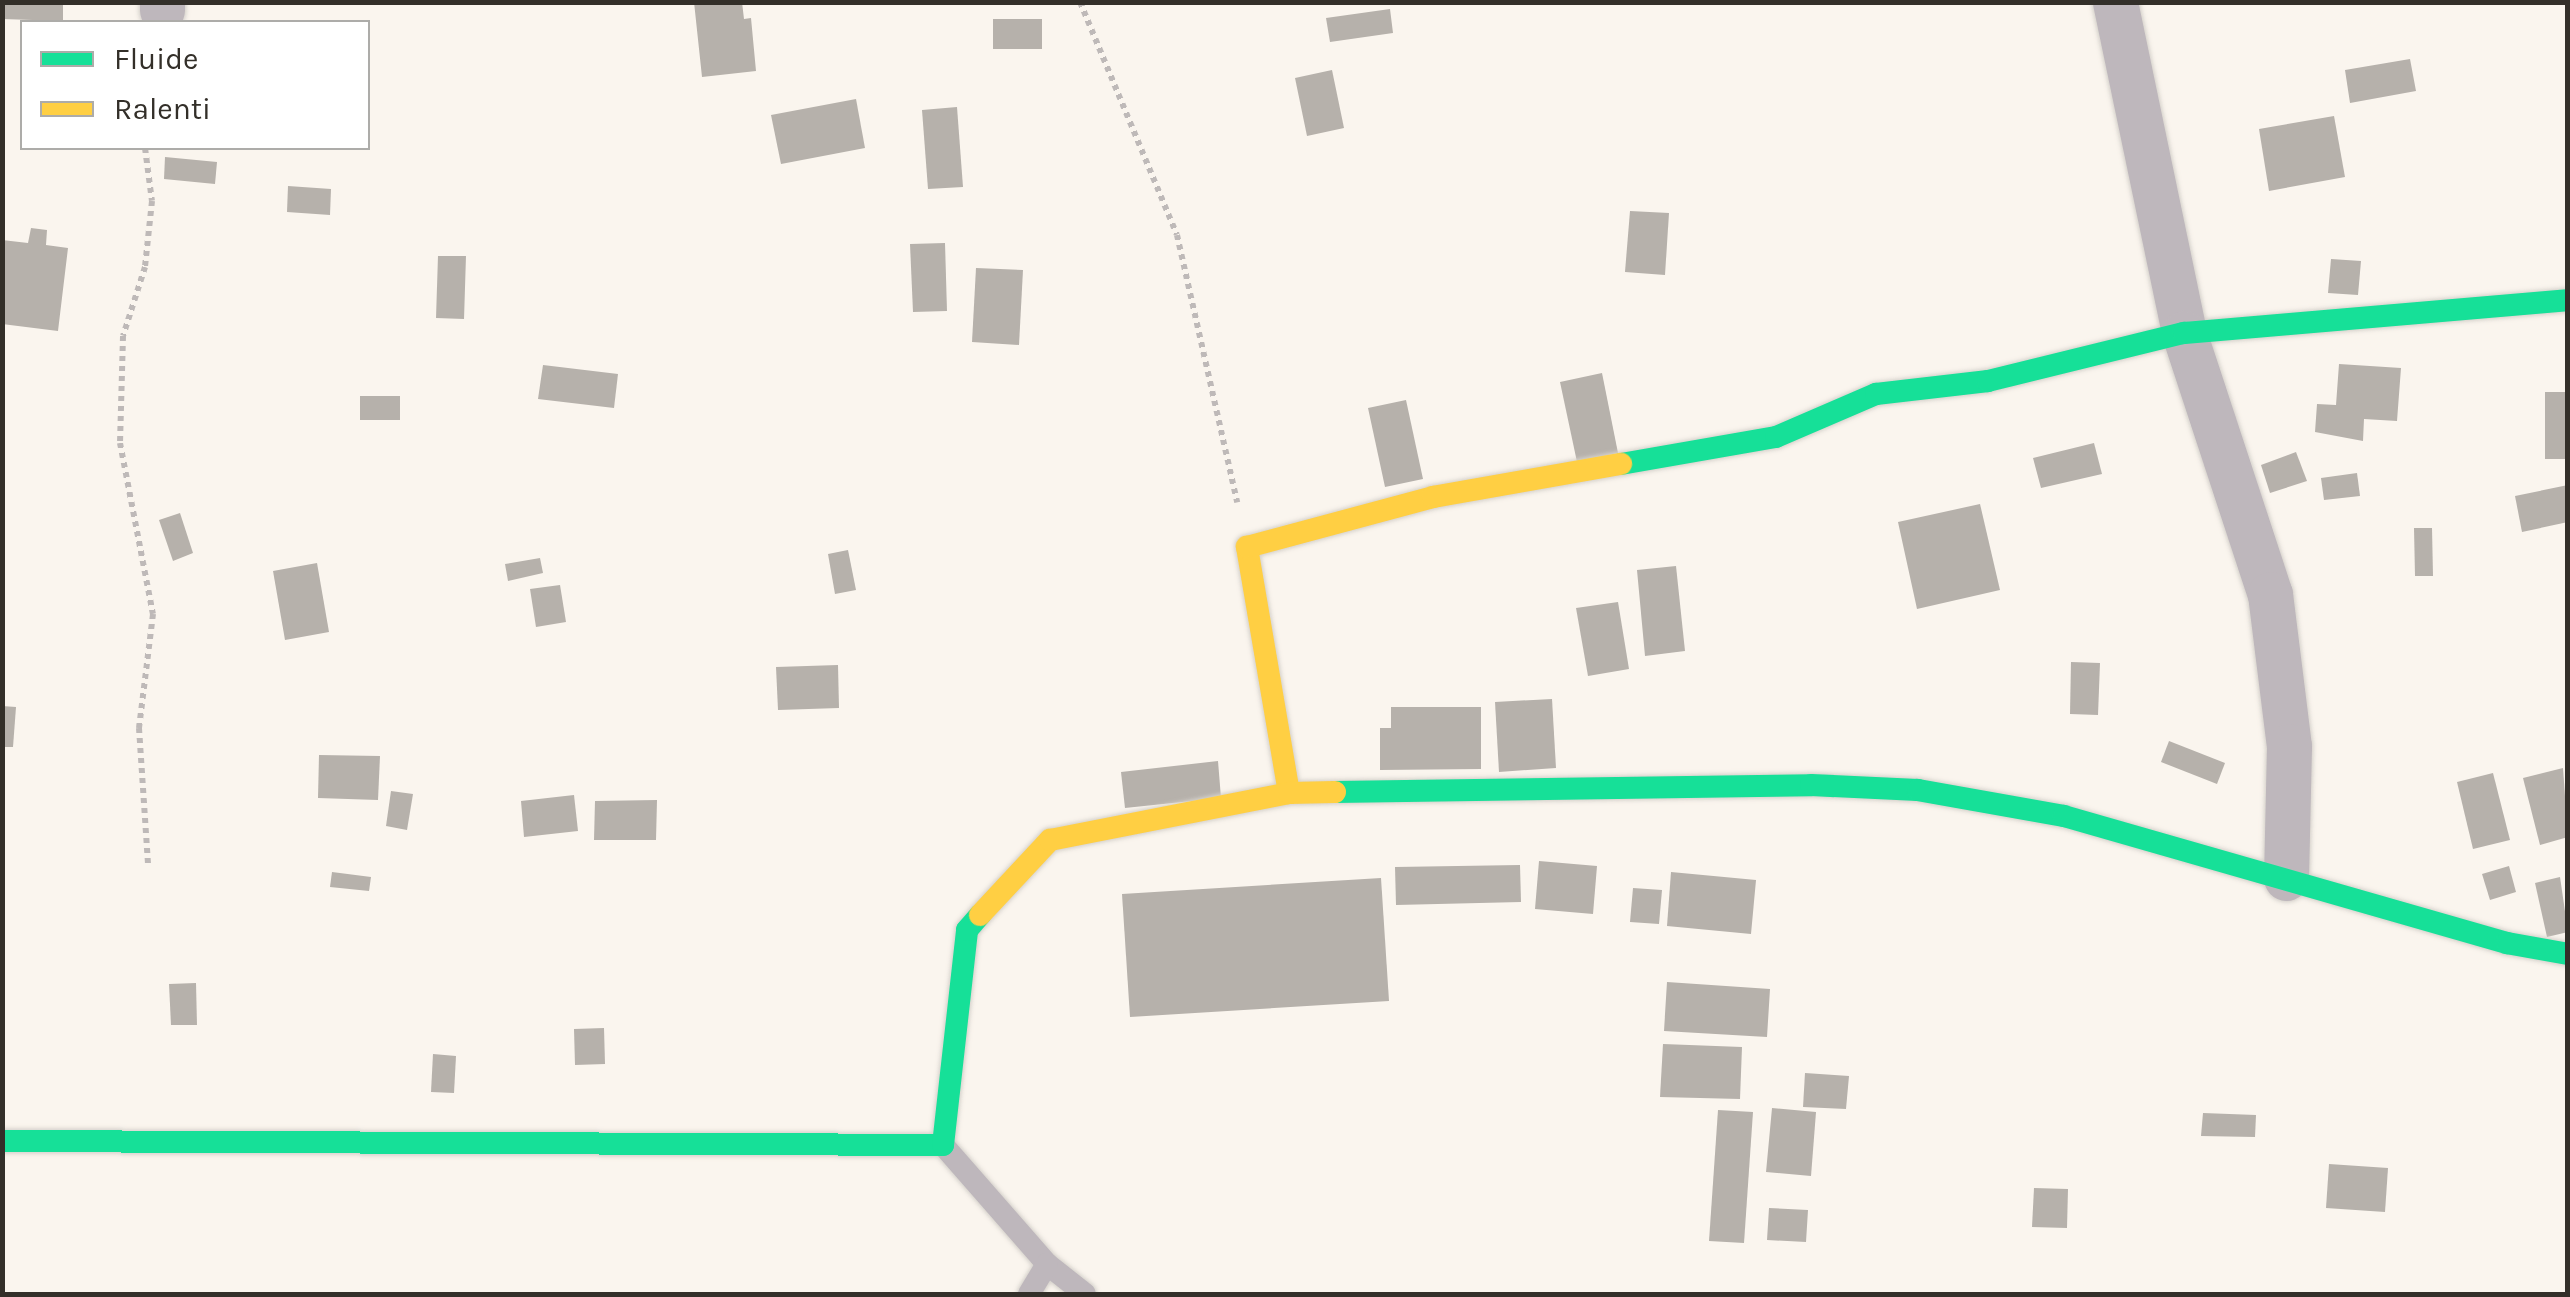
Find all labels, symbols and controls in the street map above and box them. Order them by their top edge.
legend [20,20,370,150]
text: Fluide [114,41,198,77]
text: Ralenti [114,91,211,127]

